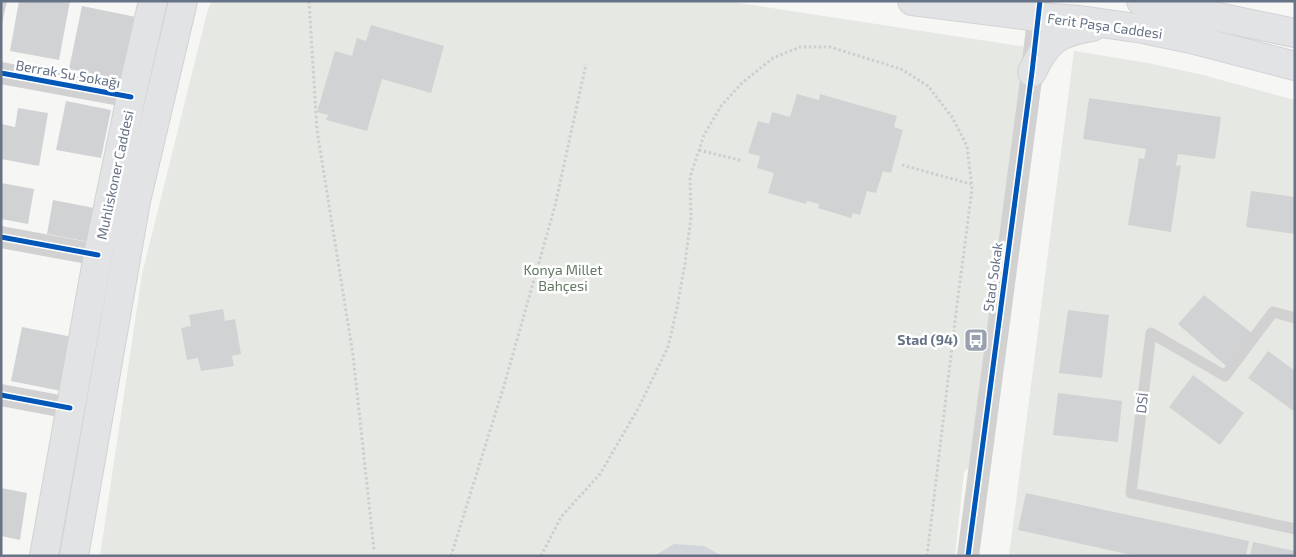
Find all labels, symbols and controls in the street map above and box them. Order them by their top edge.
street label: Ferit Paşa Caddesi [1046,9,1164,43]
street label: Berrak Su Sokağı [14,56,122,91]
street label: Muhliskoner Caddesi [92,109,137,241]
street label: Stad Sokak [979,241,1006,313]
park label: Konya Millet Bahçesi [523,261,603,295]
bus stop icon: Stad (94) [963,327,989,353]
place label: Stad (94) [897,331,958,348]
street label: DSİ [1132,392,1151,414]

